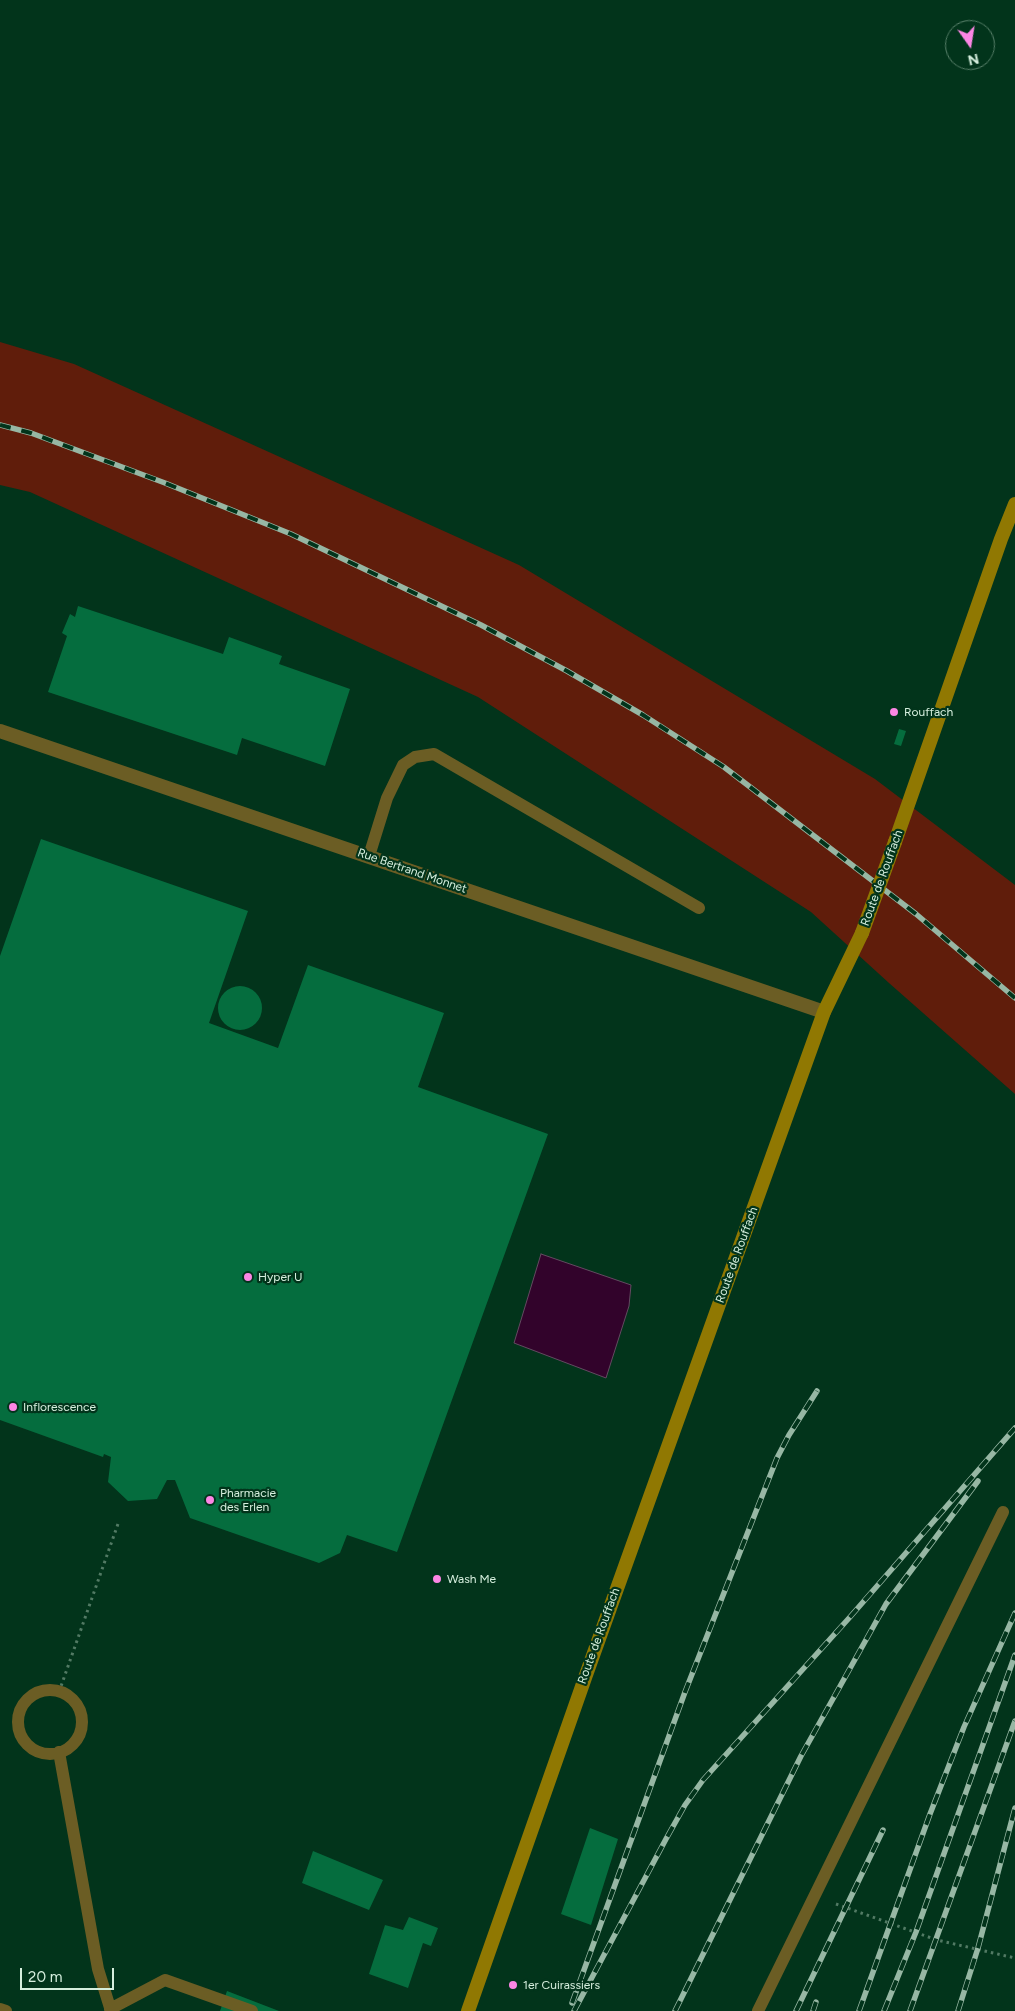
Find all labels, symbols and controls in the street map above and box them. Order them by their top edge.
north arrow [945,20,995,70]
text: N [966,50,980,69]
place label: Rouffach [904,705,953,719]
marker: Rouffach [888,706,900,718]
street label: Route de Rouffach [858,828,906,928]
street label: Rue Bertrand Monnet [355,846,469,896]
street label: Route de Rouffach [713,1205,761,1305]
place label: Hyper U [258,1270,302,1284]
marker: Hyper U [242,1271,254,1283]
place label: Inflorescence [23,1400,96,1414]
marker: Inflorescence [7,1401,19,1413]
place label: Pharmacie des Erlen [220,1486,276,1514]
marker: Pharmacie des Erlen [204,1494,216,1506]
place label: Wash Me [447,1572,496,1586]
marker: Wash Me [431,1573,443,1585]
street label: Route de Rouffach [575,1586,623,1686]
scale bar [22,1958,116,1990]
text: 20 m [28,1968,62,1986]
place label: 1er Cuirassiers [523,1978,600,1992]
marker: 1er Cuirassiers [507,1979,519,1991]

